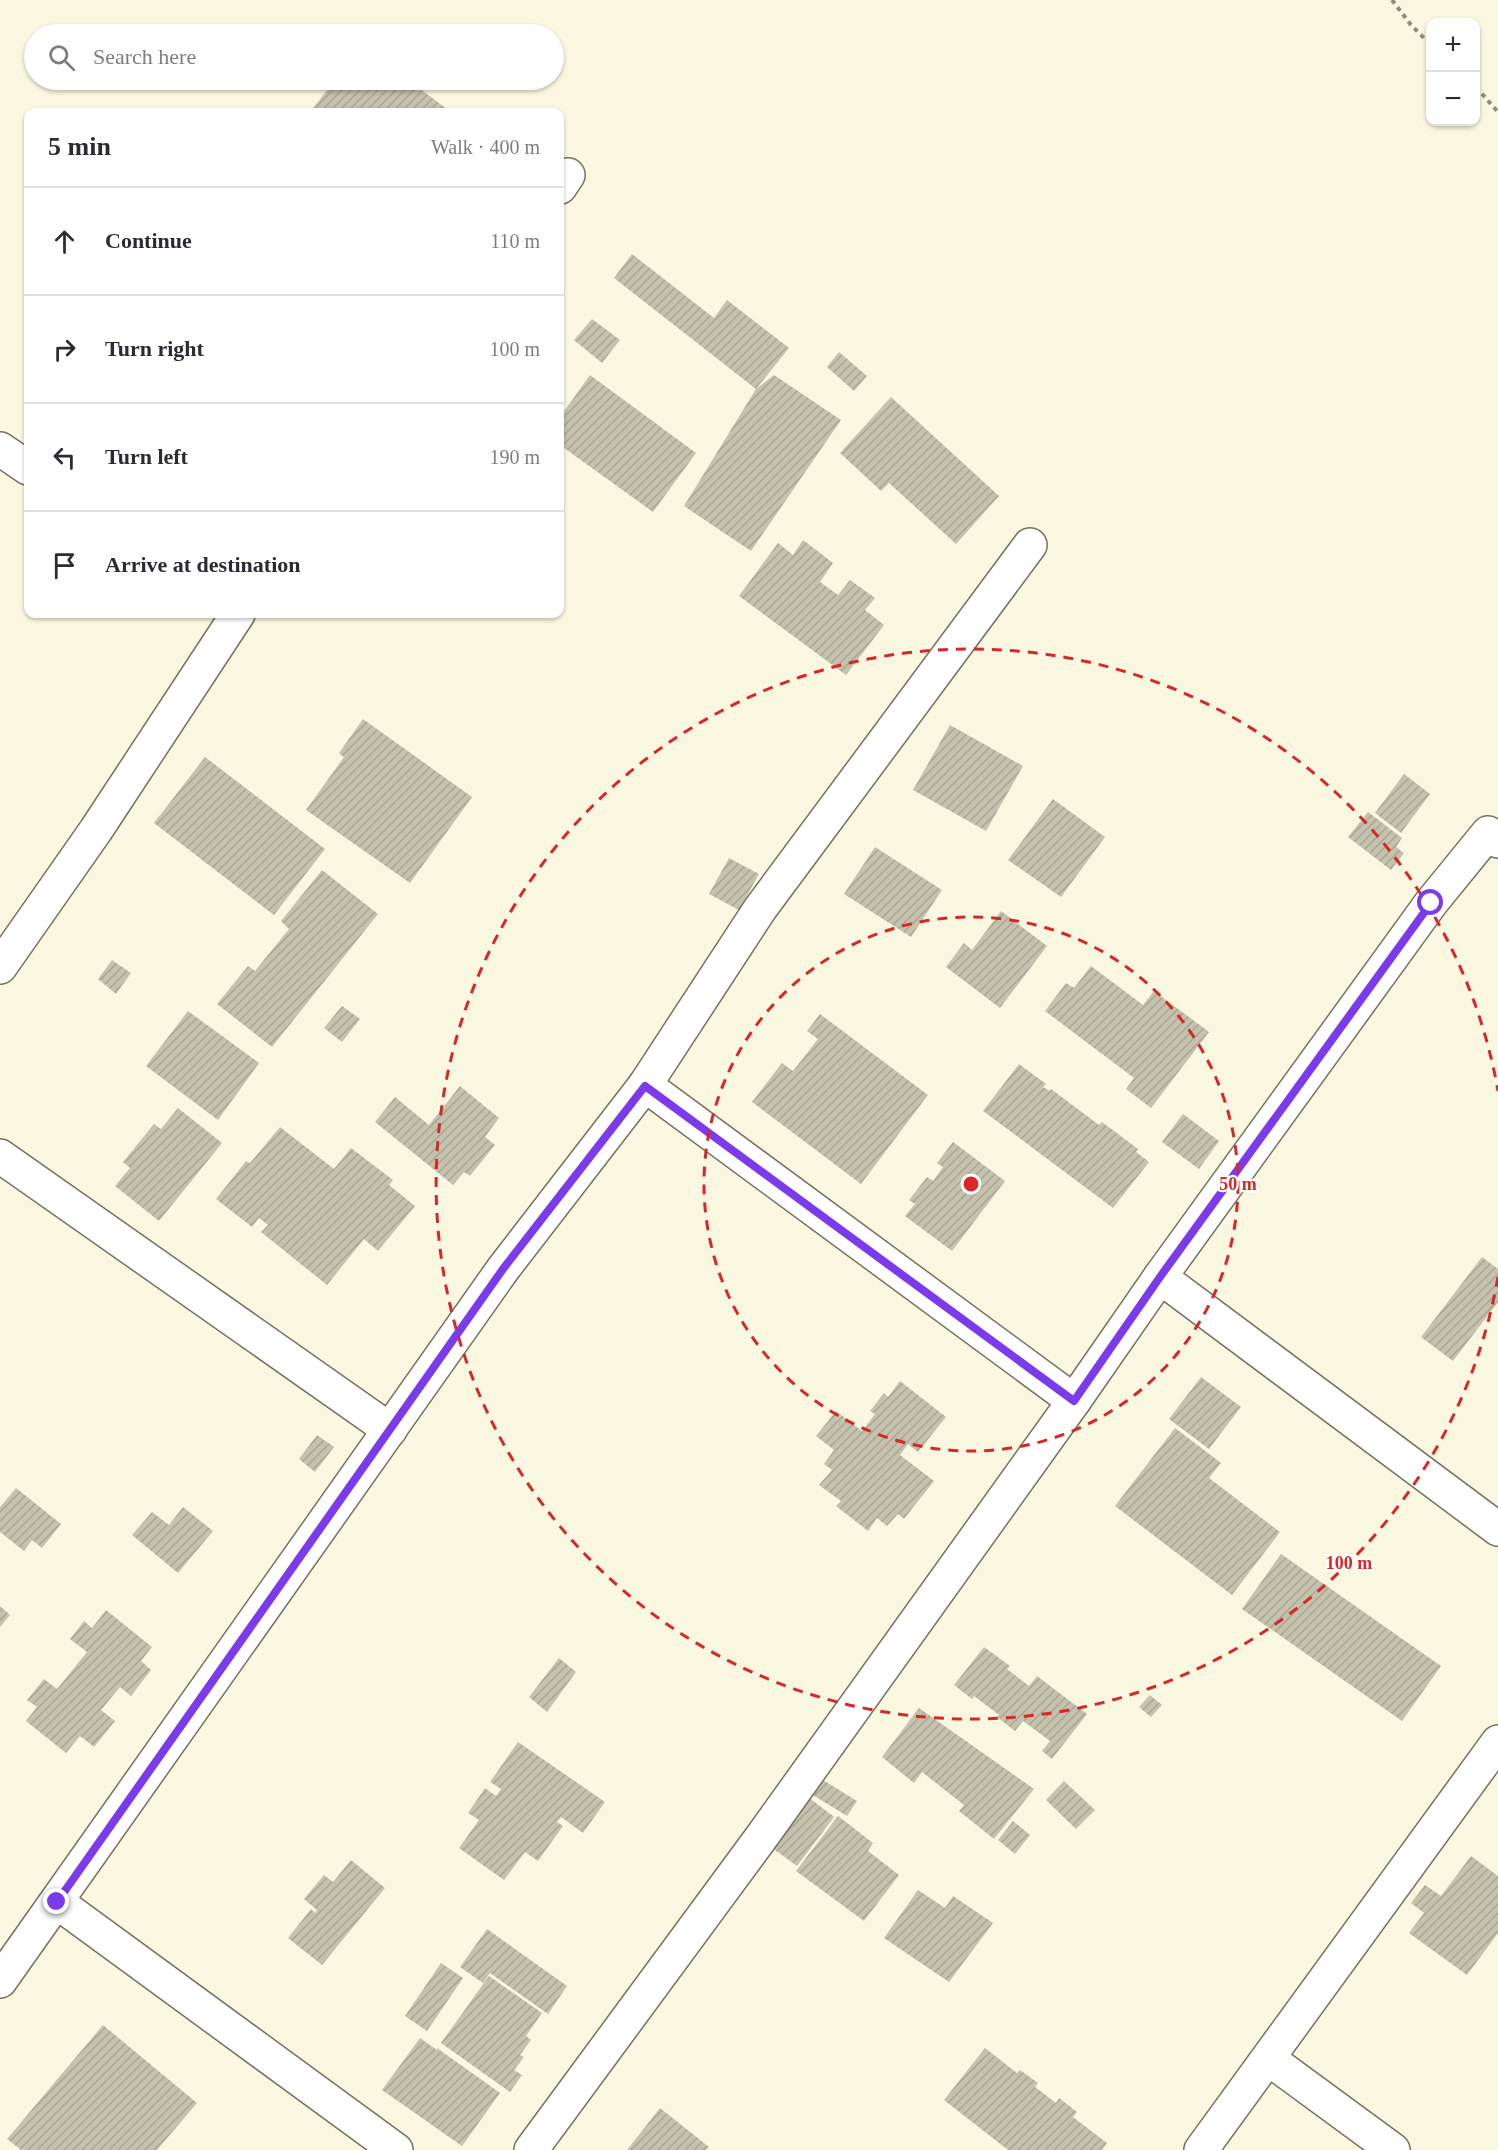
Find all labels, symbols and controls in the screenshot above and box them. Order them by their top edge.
map controls [1426,18,1480,126]
button: + [1426,18,1480,72]
search box [24,24,564,90]
icon: search [45,41,78,74]
text: Search here [93,44,196,69]
button: − [1426,72,1480,126]
text: 5 min [48,132,111,161]
text: Walk · 400 m [431,136,540,158]
icon: ahead [48,225,81,258]
text: Continue [105,228,192,253]
text: 110 m [490,230,540,252]
icon: right [48,333,81,366]
text: Turn right [105,336,204,361]
text: 100 m [489,338,540,360]
icon: left [48,441,81,474]
text: Turn left [105,444,188,469]
text: 190 m [489,446,540,468]
icon: arrive [48,549,81,582]
text: Arrive at destination [105,552,301,577]
route start [1417,889,1443,915]
centre of rings [961,1174,981,1194]
text: 50 m [1219,1174,1257,1194]
text: 100 m [1326,1553,1372,1573]
route end [43,1888,69,1914]

